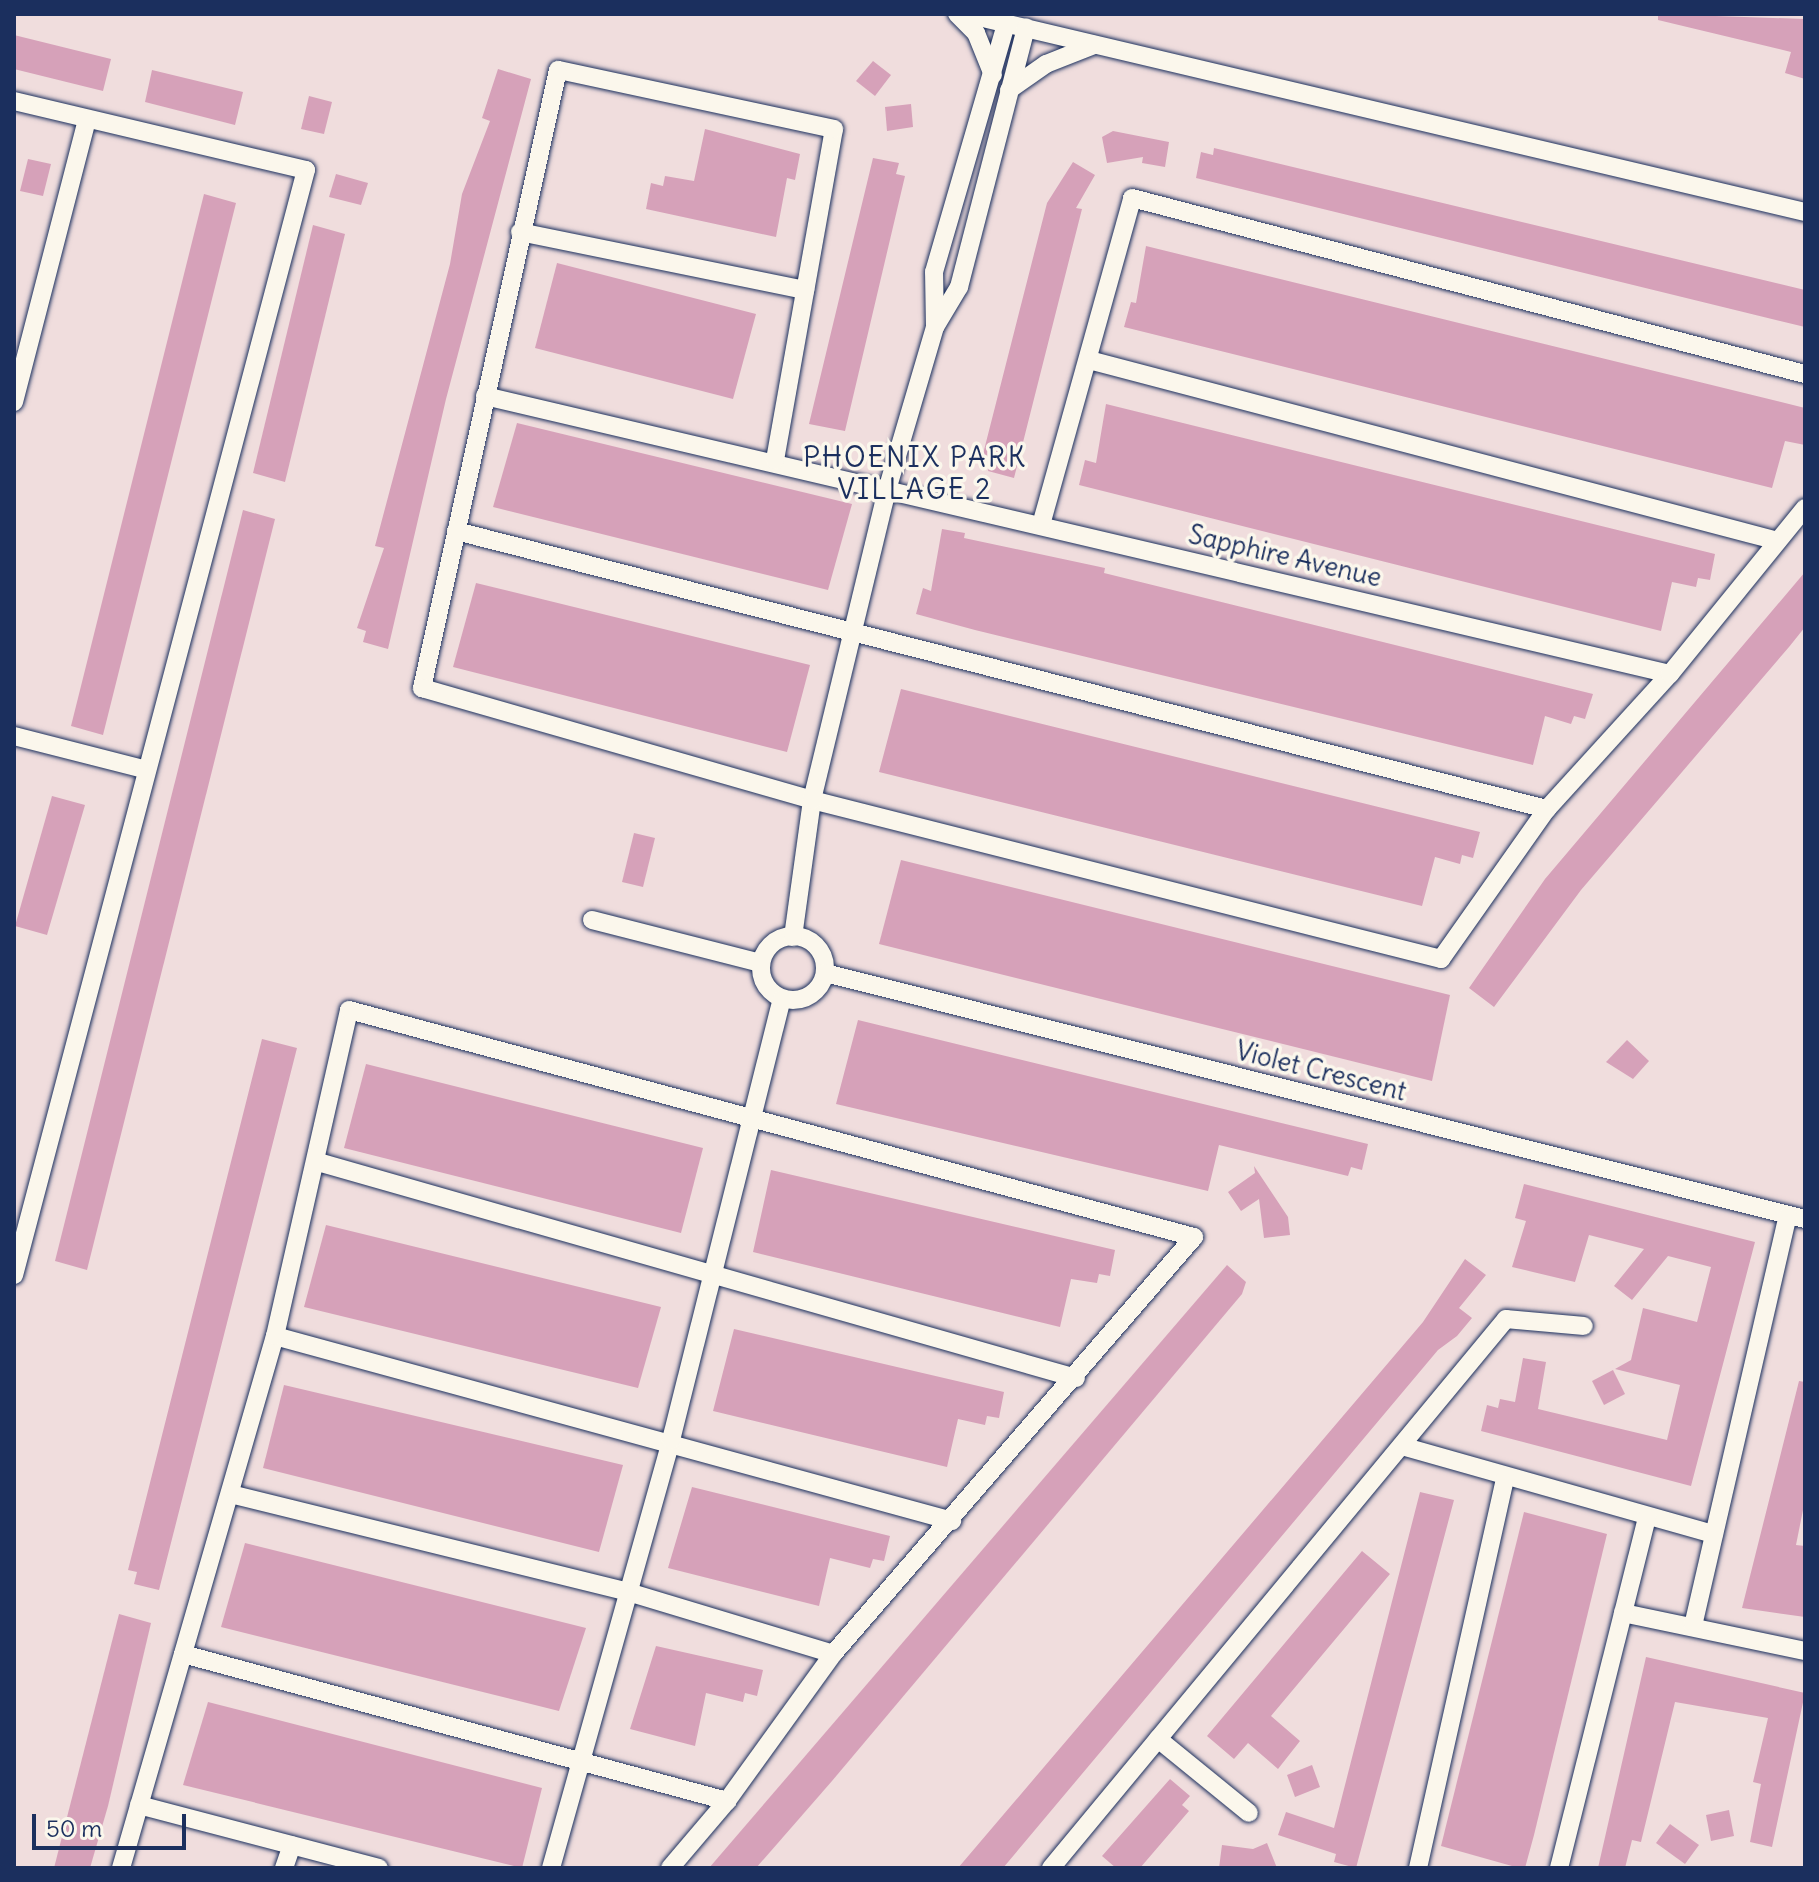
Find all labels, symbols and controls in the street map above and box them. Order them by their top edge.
district label: PHOENIX PARK VILLAGE 2 [803,440,1027,506]
street label: Sapphire Avenue [1186,519,1384,593]
street label: Violet Crescent [1233,1035,1409,1107]
scale bar [36,1798,190,1848]
text: 50 m [46,1813,102,1843]

